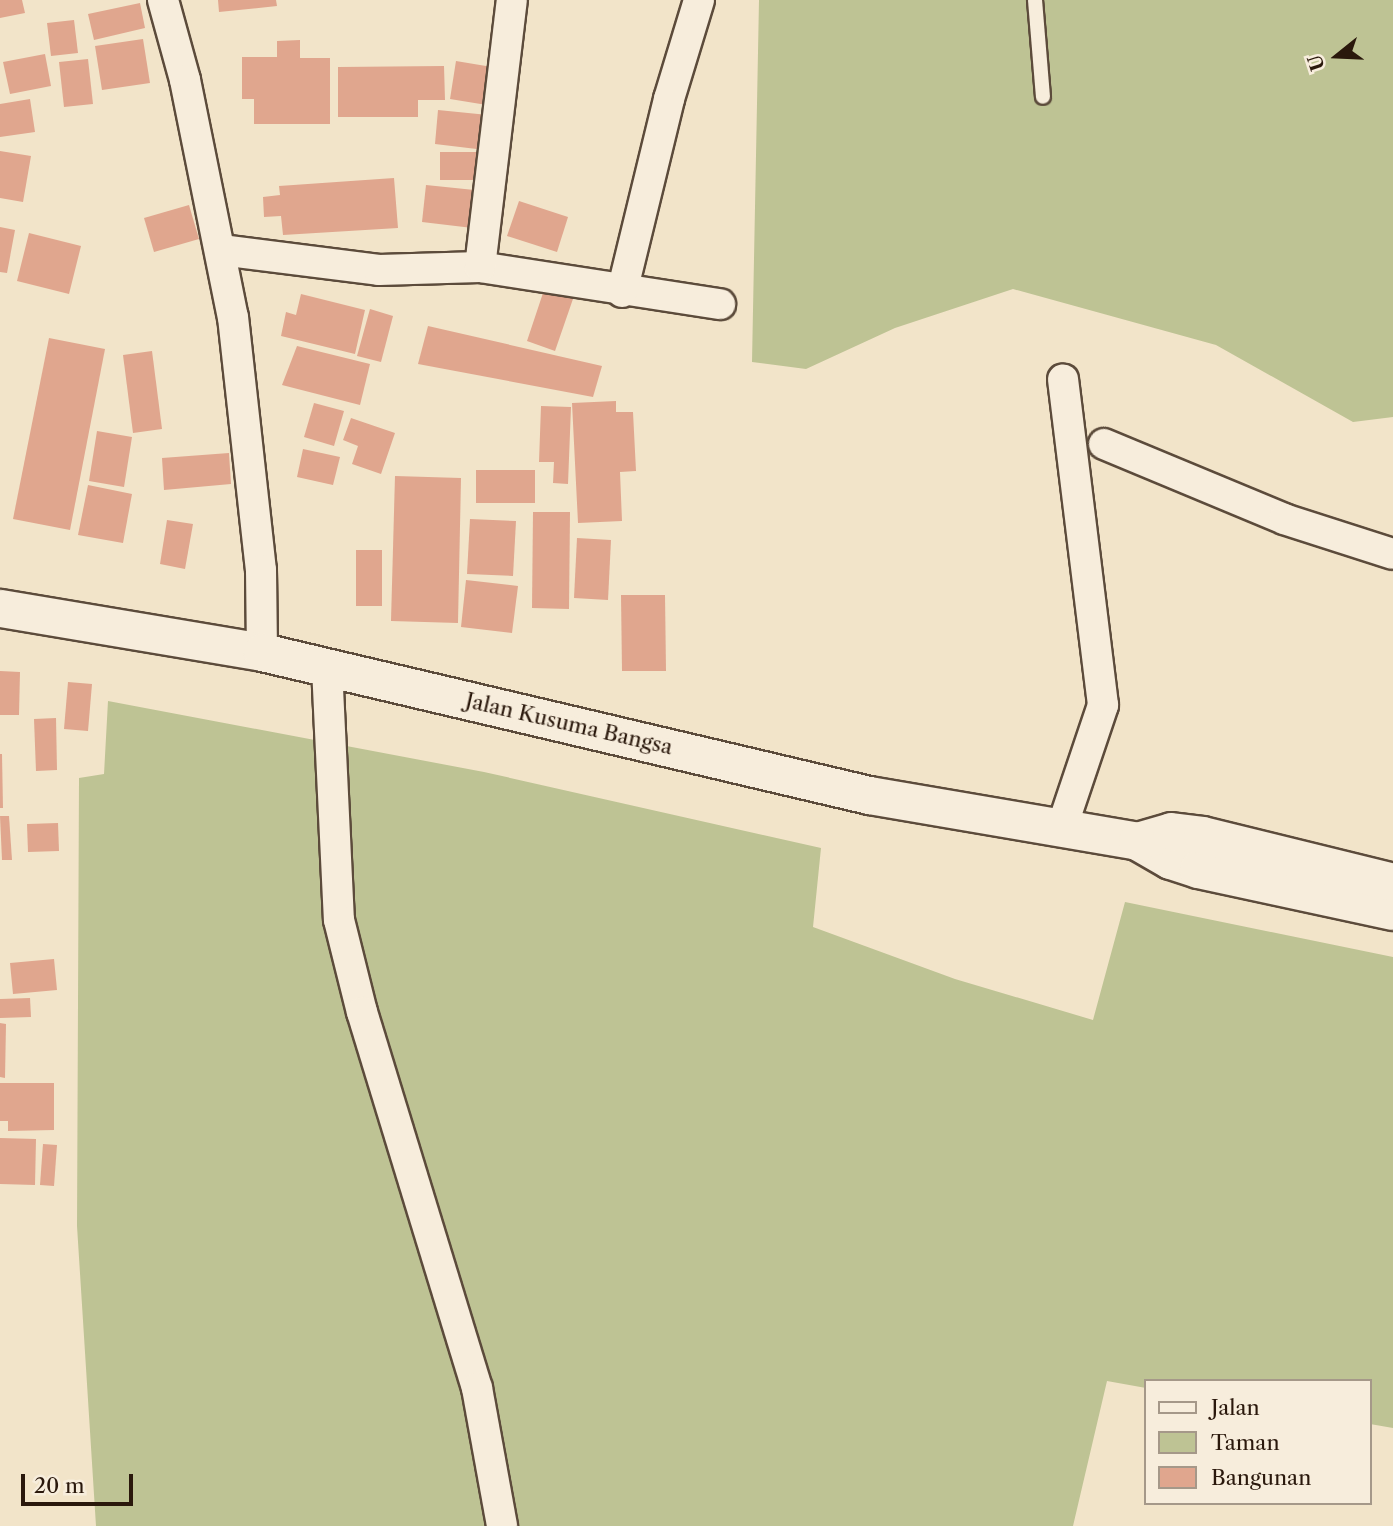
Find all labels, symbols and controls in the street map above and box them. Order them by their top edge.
north arrow [1302,21,1372,91]
text: U [1303,52,1330,74]
street label: Jalan Kusuma Bangsa [463,688,675,760]
legend [1144,1379,1372,1505]
text: Jalan [1211,1395,1260,1420]
text: Taman [1211,1430,1280,1455]
scale bar [24,1460,136,1504]
text: Bangunan [1211,1465,1311,1490]
text: 20 m [34,1473,85,1498]

